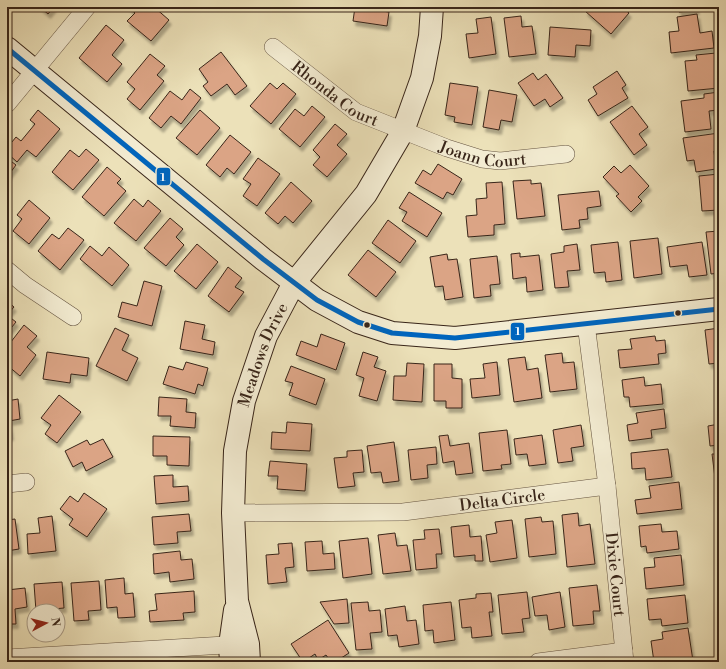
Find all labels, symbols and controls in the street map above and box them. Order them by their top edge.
street label: Rhonda Court [288,57,381,131]
street label: Joann Court [435,136,528,172]
line badge: 1 [156,167,171,186]
text: 1 [160,171,166,185]
street label: Meadows Drive [234,300,293,410]
unlabelled marker [673,308,683,318]
unlabelled marker [362,320,372,330]
line badge: 1 [510,322,525,341]
text: 1 [515,325,521,339]
street label: Delta Circle [458,485,546,516]
street label: Dixie Court [601,531,629,618]
north arrow [26,603,66,643]
text: N [47,617,62,627]

